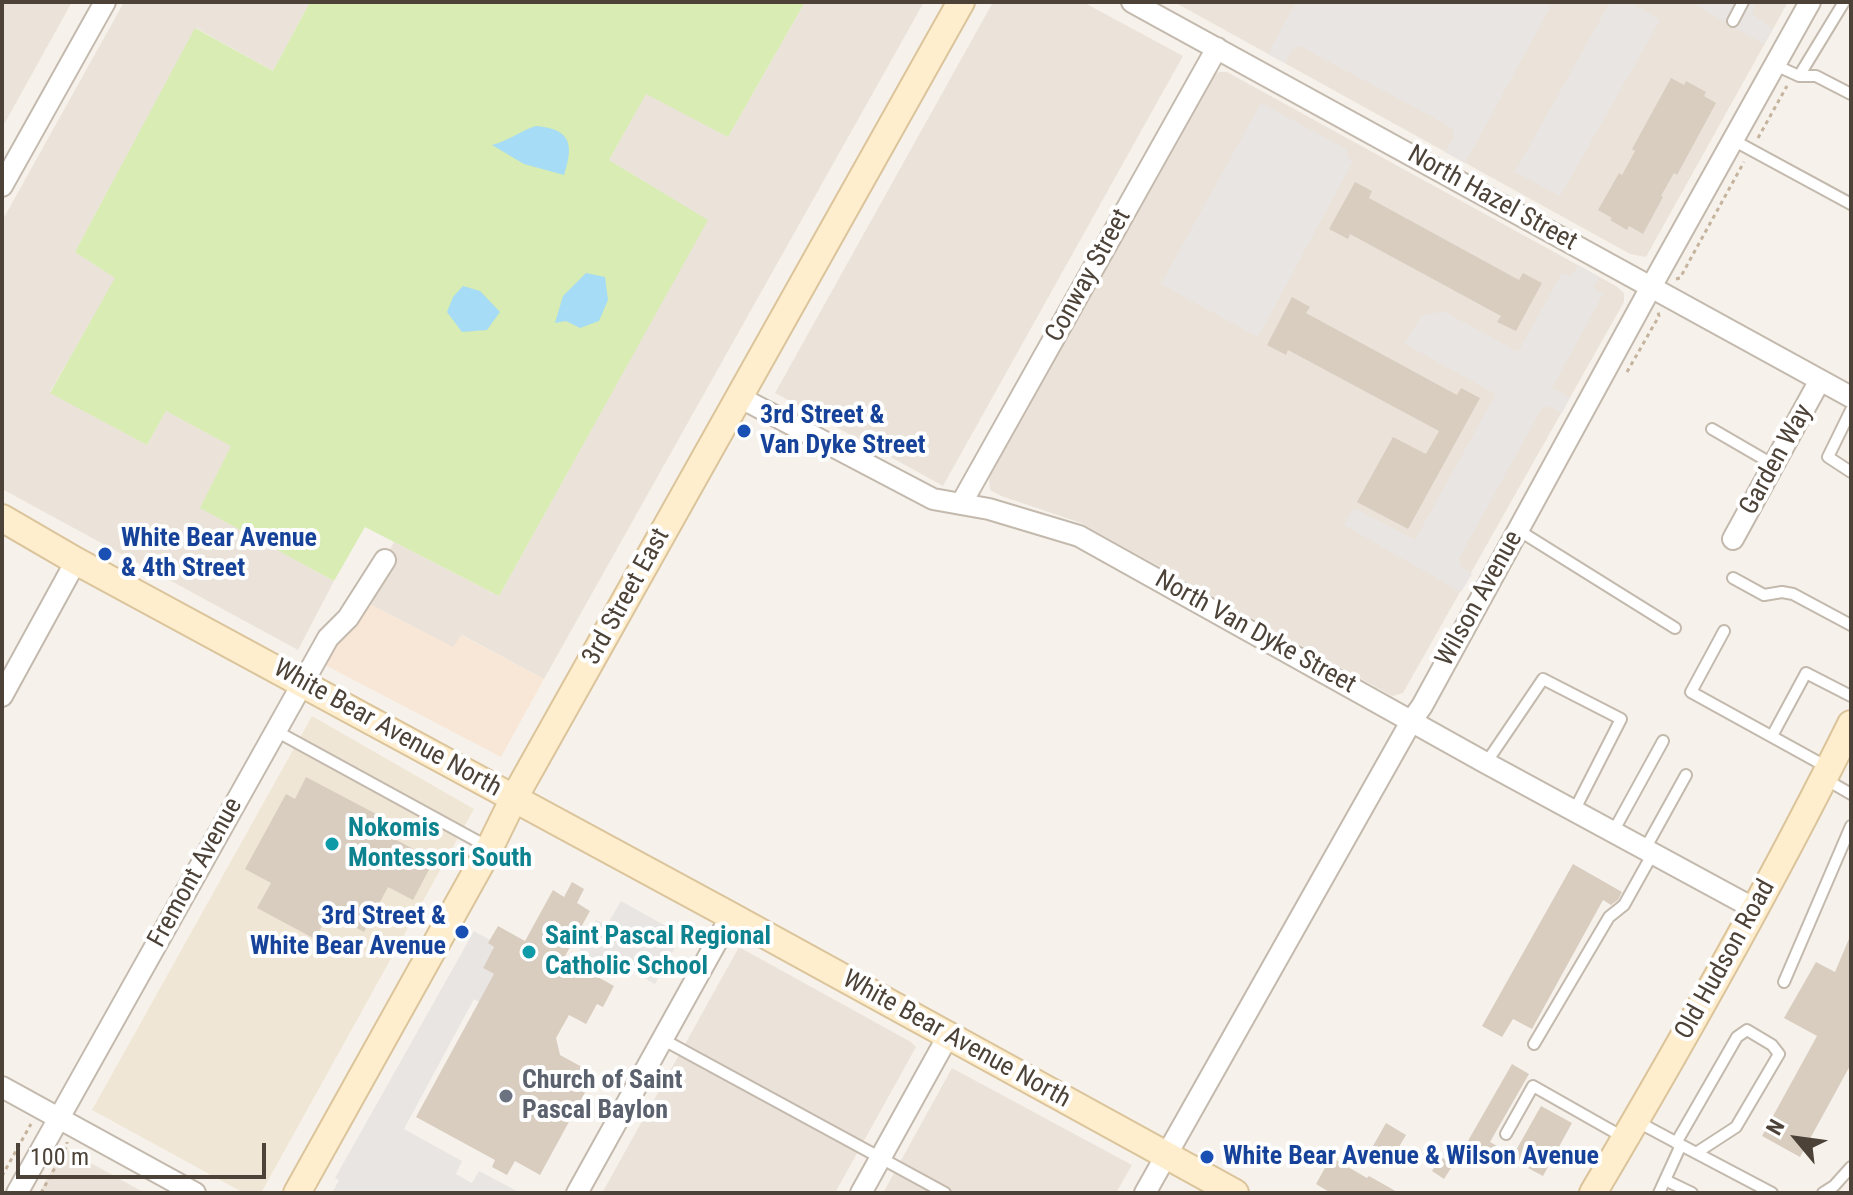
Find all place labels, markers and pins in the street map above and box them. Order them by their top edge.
place label: 3rd Street & Van Dyke Street [760,400,926,462]
marker: 3rd Street & Van Dyke Street [735,422,753,440]
place label: White Bear Avenue & 4th Street [121,523,317,584]
marker: White Bear Avenue & 4th Street [96,545,114,563]
place label: Nokomis Montessori South [348,813,532,874]
marker: Nokomis Montessori South [323,835,341,853]
place label: 3rd Street & White Bear Avenue [250,901,446,962]
place label: Saint Pascal Regional Catholic School [545,921,771,982]
marker: 3rd Street & White Bear Avenue [453,923,471,941]
marker: Saint Pascal Regional Catholic School [520,943,538,961]
place label: Church of Saint Pascal Baylon [522,1065,683,1126]
marker: Church of Saint Pascal Baylon [497,1087,515,1105]
place label: White Bear Avenue & Wilson Avenue [1223,1141,1599,1173]
marker: White Bear Avenue & Wilson Avenue [1198,1148,1216,1166]

